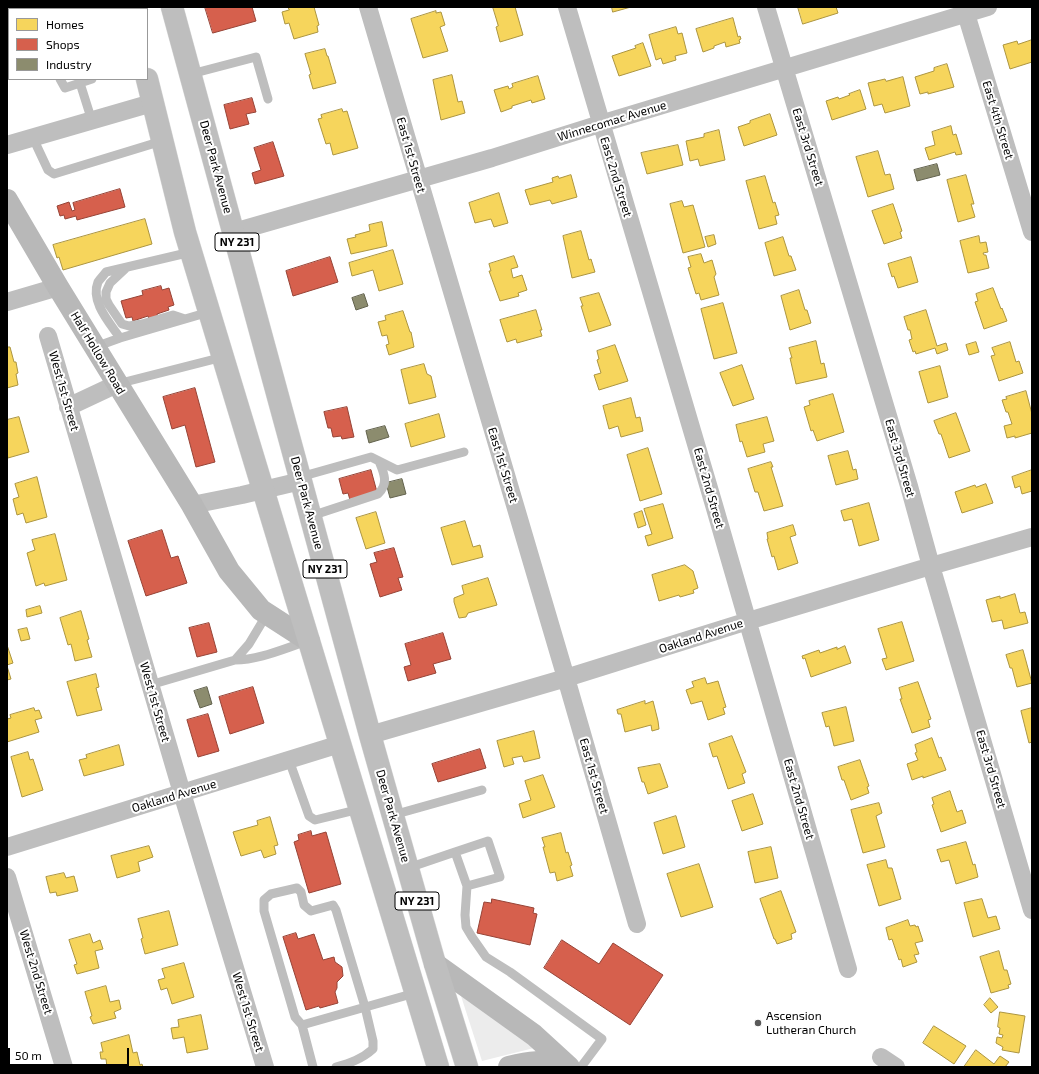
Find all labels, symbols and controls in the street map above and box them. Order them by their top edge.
legend [8,8,148,80]
text: Homes [46,17,84,31]
text: Shops [46,37,80,51]
text: Industry [46,57,92,71]
street label: East 4th Street [979,79,1017,161]
street label: Winnecomac Avenue [556,98,668,144]
street label: East 3rd Street [789,106,827,188]
street label: East 1st Street [393,115,429,195]
street label: Deer Park Avenue [197,119,235,215]
street label: East 2nd Street [597,135,635,219]
road number: NY 231 [215,233,259,251]
street label: Half Hollow Road [68,309,128,397]
street label: West 1st Street [46,349,82,433]
street label: East 3rd Street [882,417,918,499]
street label: East 1st Street [485,426,521,504]
street label: East 2nd Street [691,446,727,530]
street label: Deer Park Avenue [288,455,326,551]
road number: NY 231 [303,560,347,578]
street label: Oakland Avenue [657,616,745,656]
street label: West 1st Street [137,660,173,744]
street label: East 3rd Street [973,728,1009,810]
street label: East 1st Street [576,736,612,816]
street label: East 2nd Street [781,757,817,841]
street label: Deer Park Avenue [373,768,413,864]
street label: Oakland Avenue [130,776,218,816]
road number: NY 231 [395,892,439,910]
street label: West 2nd Street [16,928,56,1016]
street label: West 1st Street [229,970,267,1054]
place label: Ascension Lutheran Church [766,1009,856,1037]
marker: Ascension Lutheran Church [753,1018,763,1028]
scale bar [10,1040,131,1066]
text: 50 m [15,1048,42,1062]

